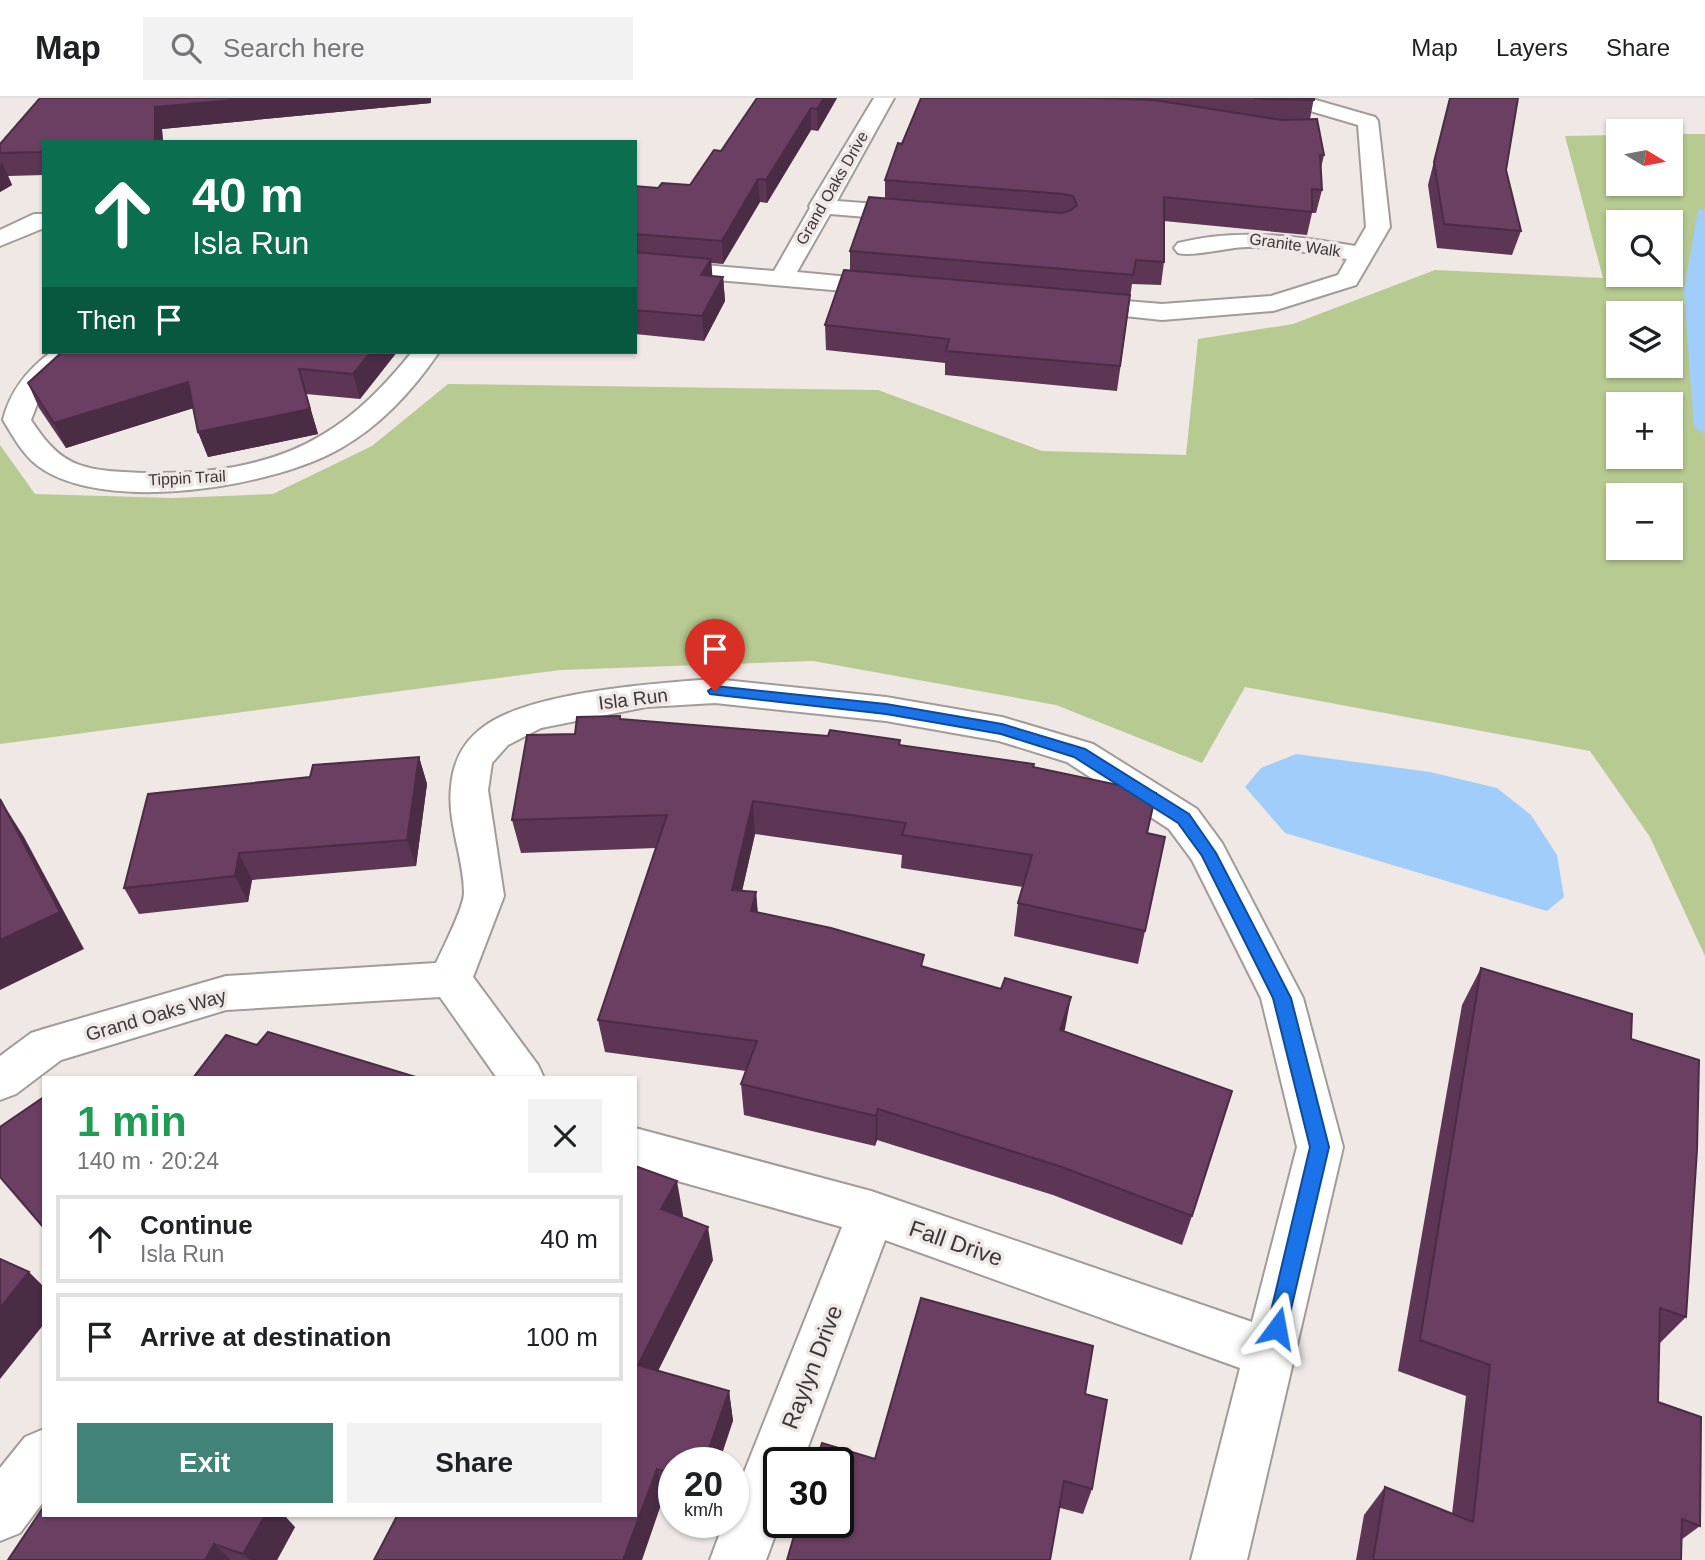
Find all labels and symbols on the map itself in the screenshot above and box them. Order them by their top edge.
north arrow [1606,119,1684,196]
street label: Grand Oaks Drive [793,128,871,248]
street label: Granite Walk [1248,230,1343,260]
street label: Tippin Trail [148,467,226,489]
pin [685,619,745,691]
street label: Isla Run [597,684,669,714]
street label: Grand Oaks Way [83,985,229,1045]
street label: Fall Drive [906,1215,1006,1271]
position arrow [1240,1291,1314,1365]
street label: Raylyn Drive [777,1301,847,1433]
speed limit sign: 30 [763,1447,854,1538]

